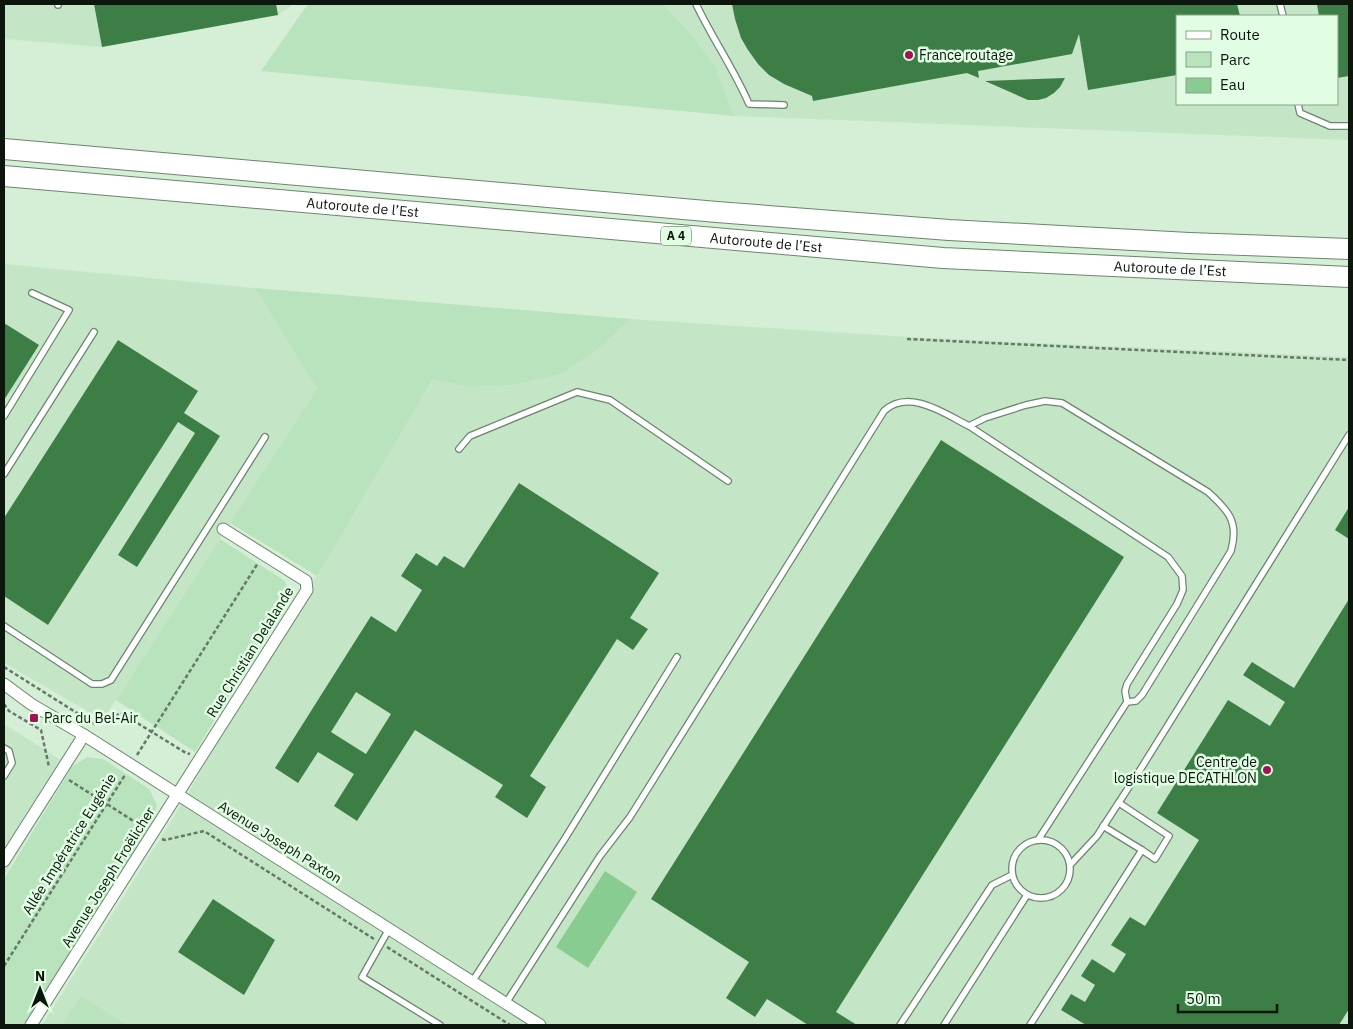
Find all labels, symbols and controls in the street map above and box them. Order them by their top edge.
legend [1176,15,1338,105]
text: Route [1220,25,1260,44]
place label: France routage [919,46,1014,64]
marker: France routage [903,49,915,61]
text: Parc [1220,50,1250,69]
text: Eau [1220,75,1245,94]
street label: Autoroute de l’Est [306,193,420,221]
road number: A 4 [661,227,691,246]
street label: Autoroute de l’Est [709,229,823,256]
street label: Autoroute de l’Est [1113,257,1227,280]
street label: Rue Christian Delalande [202,583,298,721]
place label: Parc du Bel-Air [44,709,138,727]
marker: Parc du Bel-Air [28,712,40,724]
place label: Centre de logistique DECATHLON [1114,753,1257,787]
marker: Centre de logistique DECATHLON [1261,764,1273,776]
street label: Allée Impératrice Eugénie [18,770,120,918]
street label: Avenue Joseph Paxton [215,797,345,887]
street label: Avenue Joseph Froëlicher [57,803,159,951]
north arrow [15,964,65,1014]
text: N [35,967,45,985]
scale bar [1178,982,1277,1014]
text: 50 m [1186,989,1221,1008]

